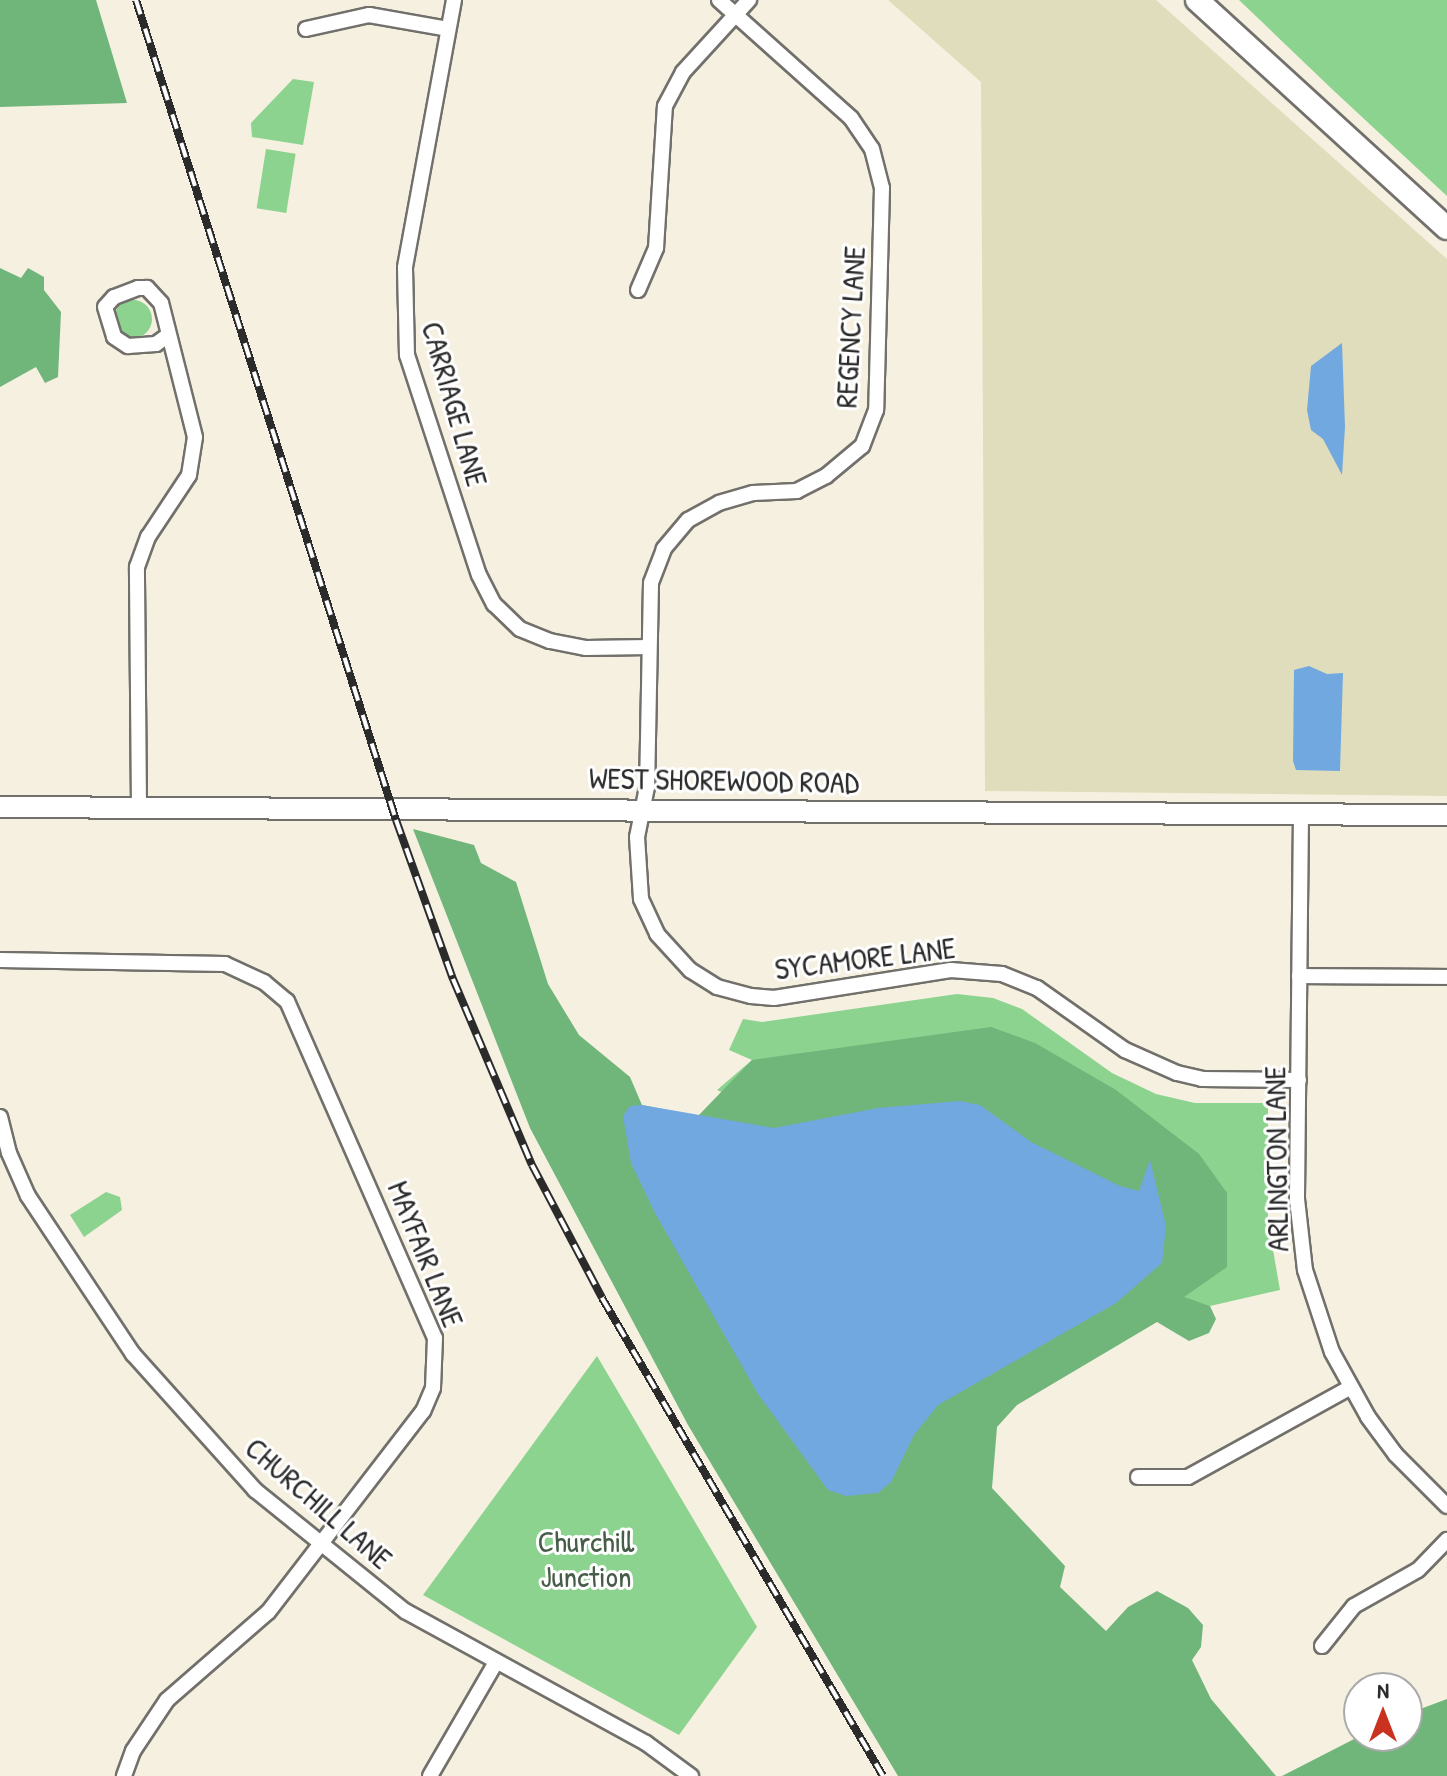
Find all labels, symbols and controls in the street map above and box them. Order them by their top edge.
street label: REGENCY LANE [828,245,872,409]
street label: CARRIAGE LANE [414,318,496,490]
street label: WEST SHOREWOOD ROAD [589,760,859,800]
street label: SYCAMORE LANE [773,929,957,987]
street label: ARLINGTON LANE [1256,1066,1296,1252]
street label: MAYFAIR LANE [380,1176,472,1332]
street label: CHURCHILL LANE [238,1430,400,1576]
park label: Churchill Junction [538,1523,634,1594]
north arrow [1343,1672,1423,1752]
text: N [1377,1675,1389,1705]

